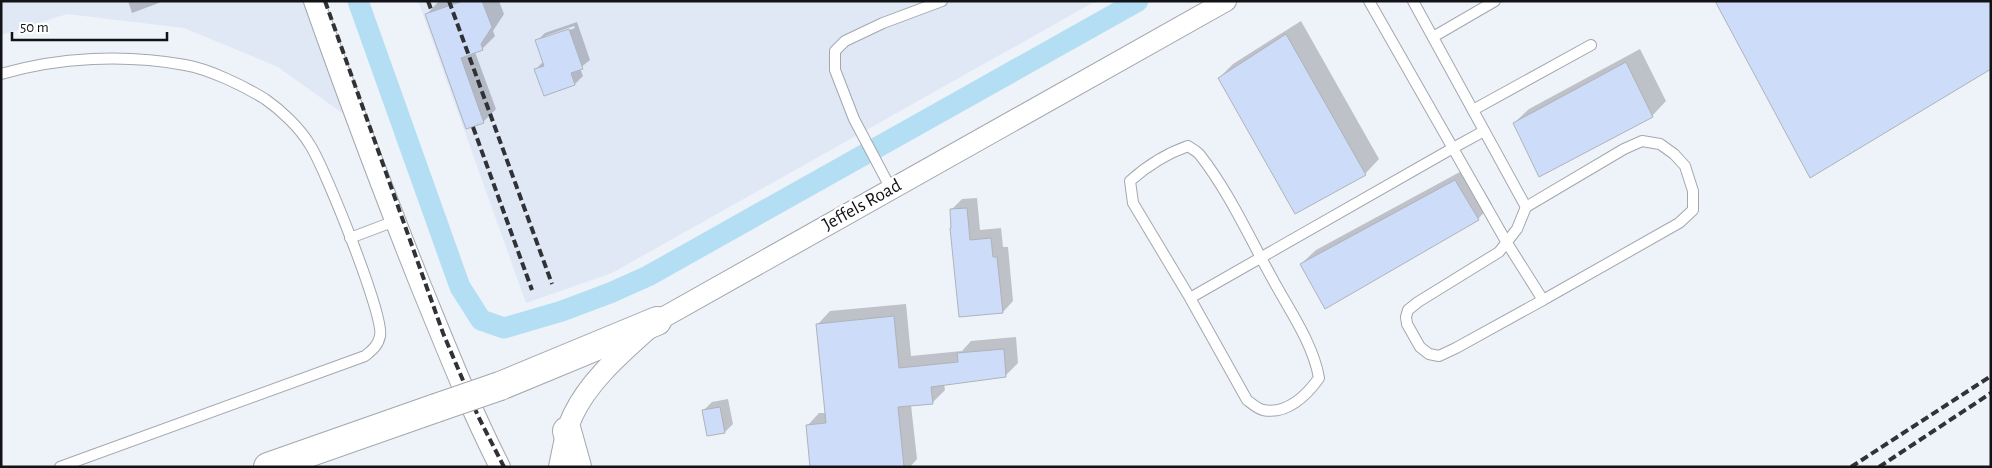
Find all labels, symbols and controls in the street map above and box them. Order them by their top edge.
scale bar [12,10,168,42]
text: 50 m [20,20,49,35]
street label: Jeffels Road [819,176,905,234]

